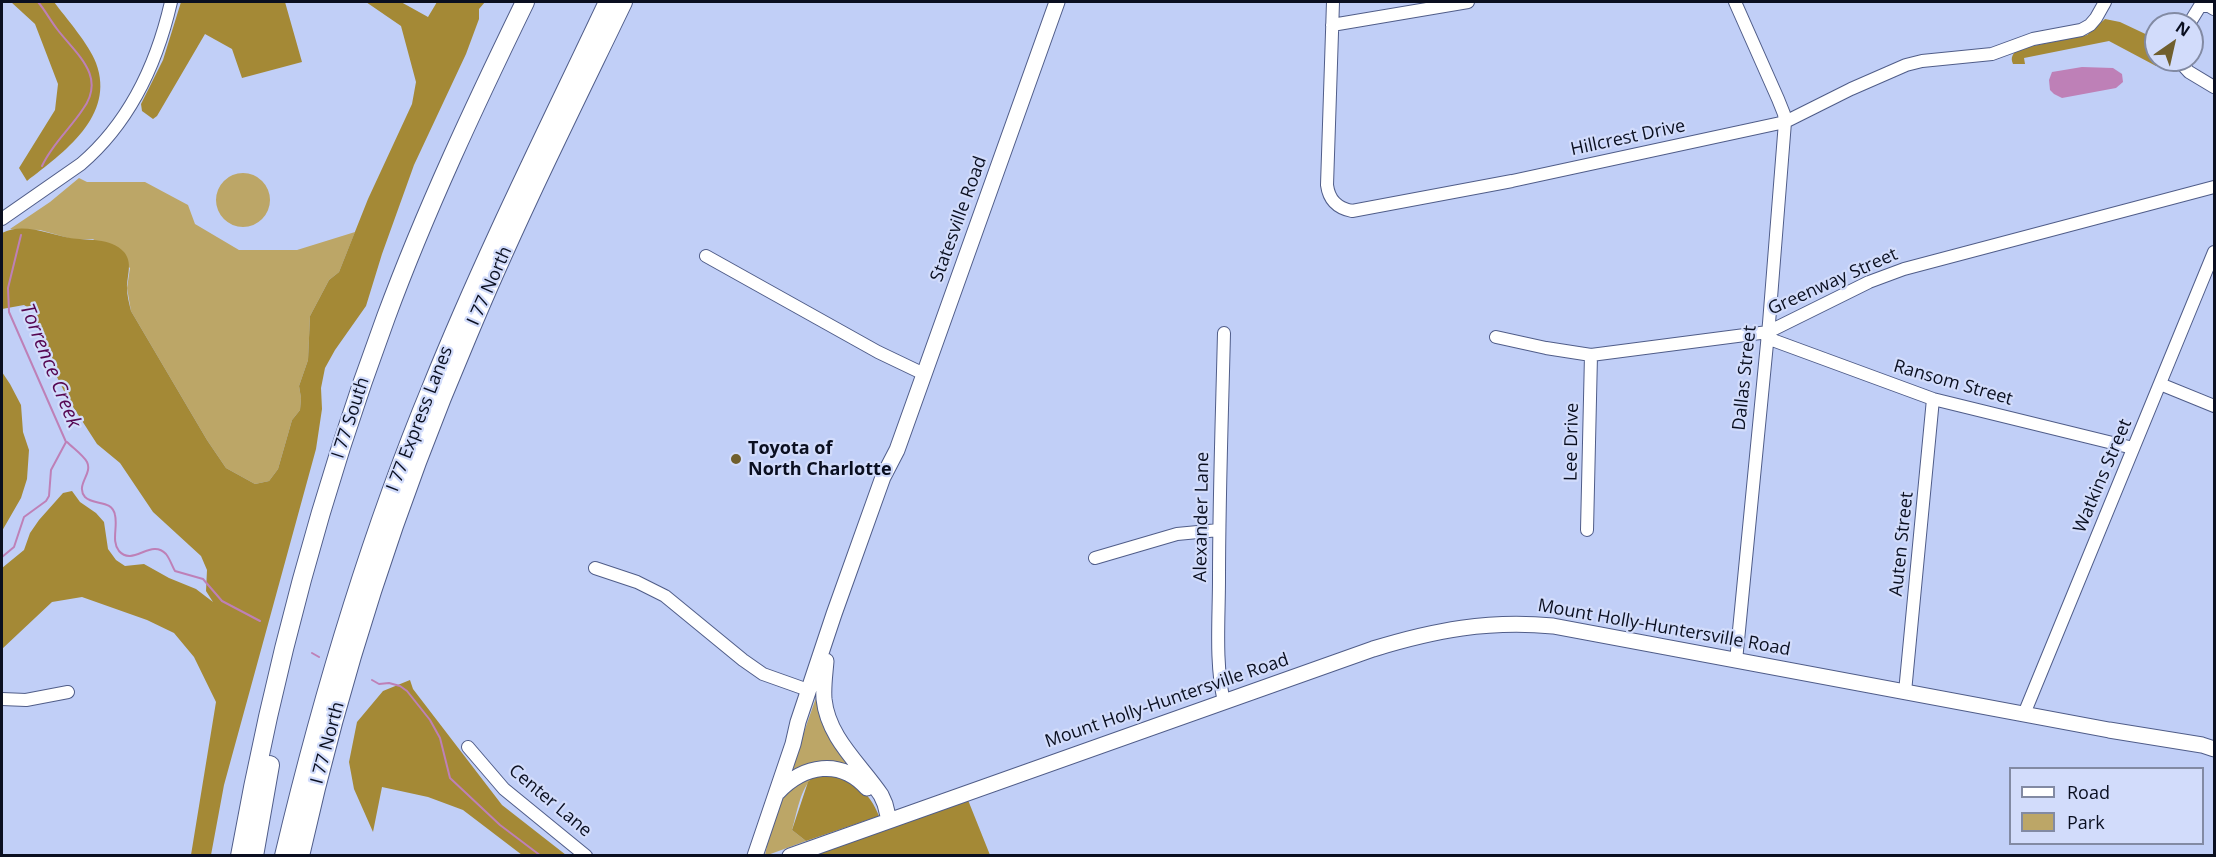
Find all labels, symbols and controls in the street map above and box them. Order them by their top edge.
north arrow [2144,12,2204,72]
text: N [2171,16,2194,41]
street label: Hillcrest Drive [1569,115,1687,161]
street label: Statesville Road [926,153,992,285]
street label: I 77 North [463,243,517,329]
street label: Greenway Street [1765,244,1901,320]
water label: Torrence Creek [14,300,86,432]
street label: Dallas Street [1729,324,1761,432]
street label: I 77 Express Lanes [382,343,458,495]
street label: Ransom Street [1891,356,2015,410]
street label: I 77 South [328,375,374,461]
street label: Lee Drive [1561,403,1583,481]
street label: Watkins Street [2069,416,2137,536]
place label: Toyota of North Charlotte [748,438,892,480]
marker: Toyota of North Charlotte [729,452,743,466]
street label: Alexander Lane [1190,452,1214,582]
street label: Auten Street [1886,491,1918,597]
street label: Mount Holly-Huntersville Road [1536,595,1792,661]
street label: Mount Holly-Huntersville Road [1042,649,1292,753]
street label: I 77 North [307,700,349,786]
street label: Center Lane [504,760,596,842]
legend [2009,767,2204,845]
text: Road [2067,780,2110,804]
text: Park [2067,810,2105,834]

